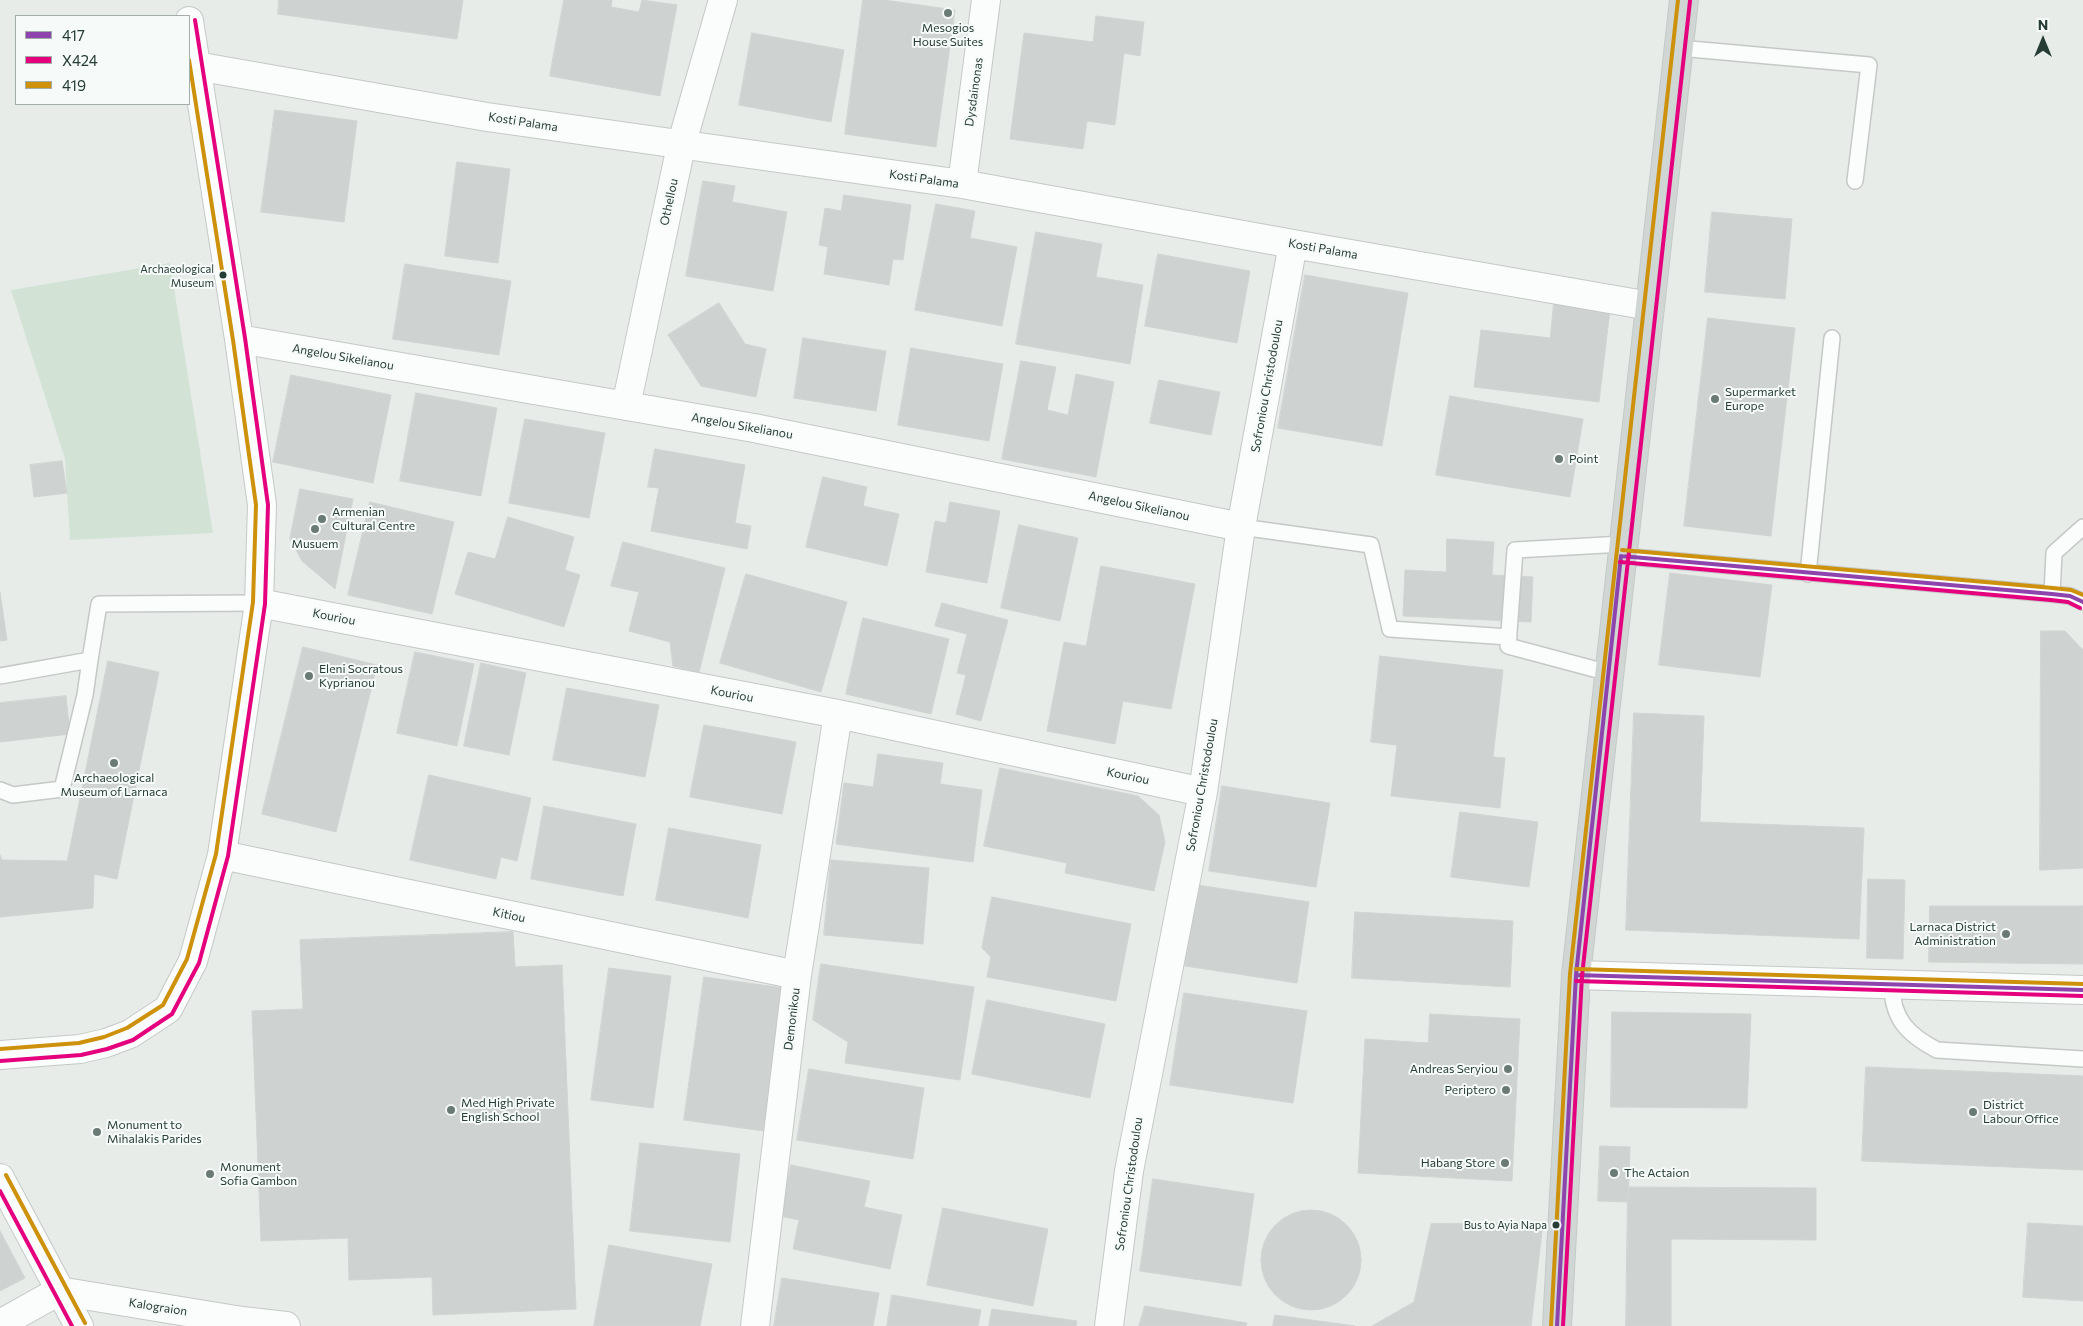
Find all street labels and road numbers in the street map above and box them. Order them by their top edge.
street label: Dysdainonas [962,57,986,127]
street label: Kosti Palama [487,109,559,135]
street label: Kosti Palama [888,167,960,191]
street label: Othellou [657,177,681,227]
street label: Kosti Palama [1287,236,1359,262]
street label: Sofroniou Christodoulou [1248,318,1286,454]
street label: Angelou Sikelianou [291,341,395,373]
street label: Angelou Sikelianou [690,410,794,442]
street label: Angelou Sikelianou [1087,488,1191,524]
street label: Kouriou [311,606,357,628]
street label: Kouriou [709,683,755,705]
street label: Sofroniou Christodoulou [1183,717,1221,853]
street label: Kouriou [1105,764,1151,788]
street label: Kitiou [491,905,527,925]
street label: Demonikou [781,987,803,1051]
street label: Sofroniou Christodoulou [1112,1116,1146,1252]
street label: Kalograion [128,1295,188,1319]

